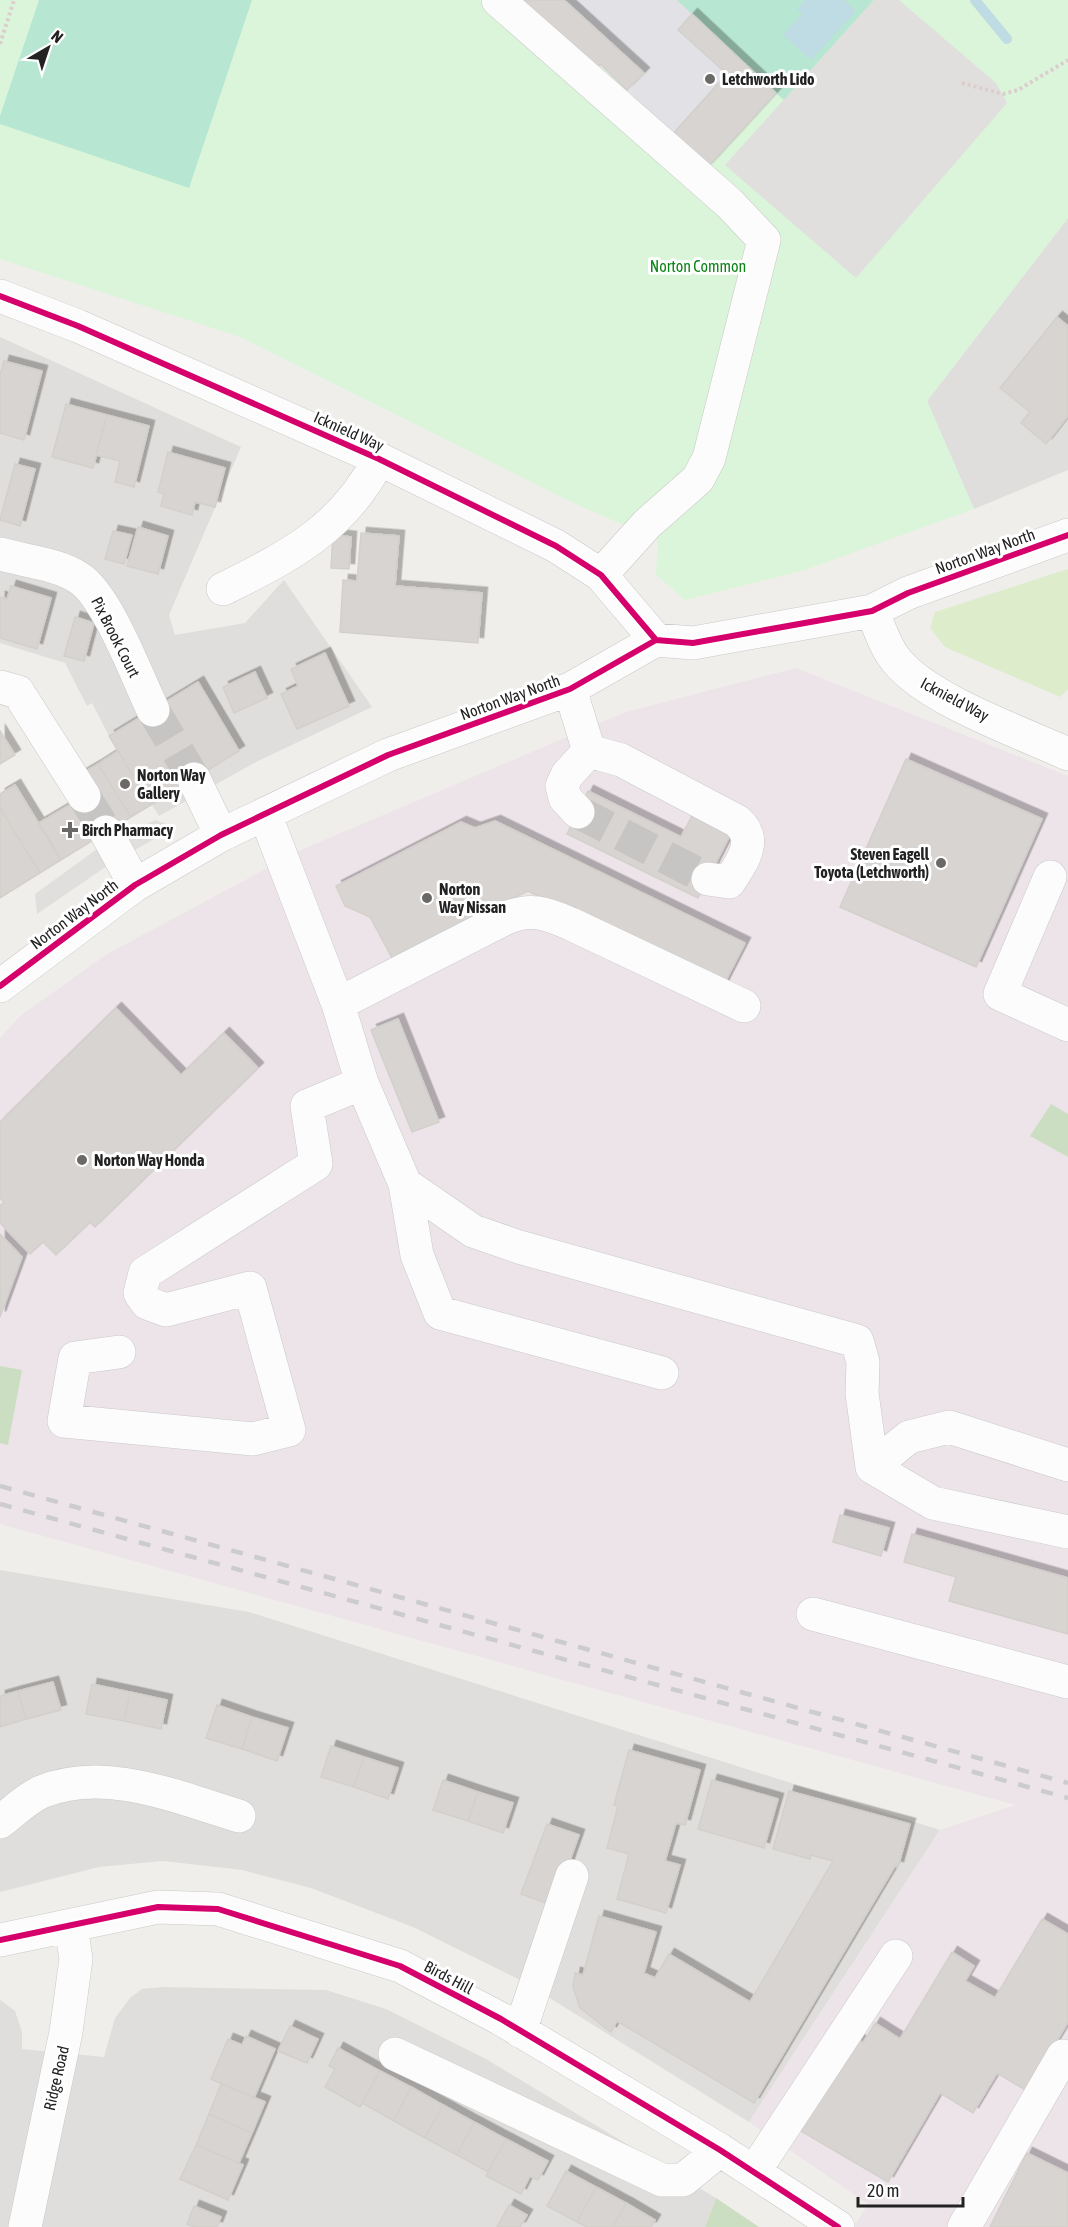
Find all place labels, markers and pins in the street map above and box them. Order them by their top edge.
place label: Letchworth Lido [722,70,815,88]
marker: Letchworth Lido [703,72,717,86]
place label: Norton Way Gallery [137,766,206,802]
marker: Norton Way Gallery [118,777,132,791]
place label: Birch Pharmacy [82,821,173,839]
marker: Birch Pharmacy [63,823,77,837]
place label: Steven Eagell Toyota (Letchworth) [814,845,930,881]
marker: Steven Eagell Toyota (Letchworth) [934,856,948,870]
place label: Norton Way Nissan [438,880,506,916]
marker: Norton Way Nissan [420,891,434,905]
place label: Norton Way Honda [94,1151,204,1169]
marker: Norton Way Honda [75,1153,89,1167]

